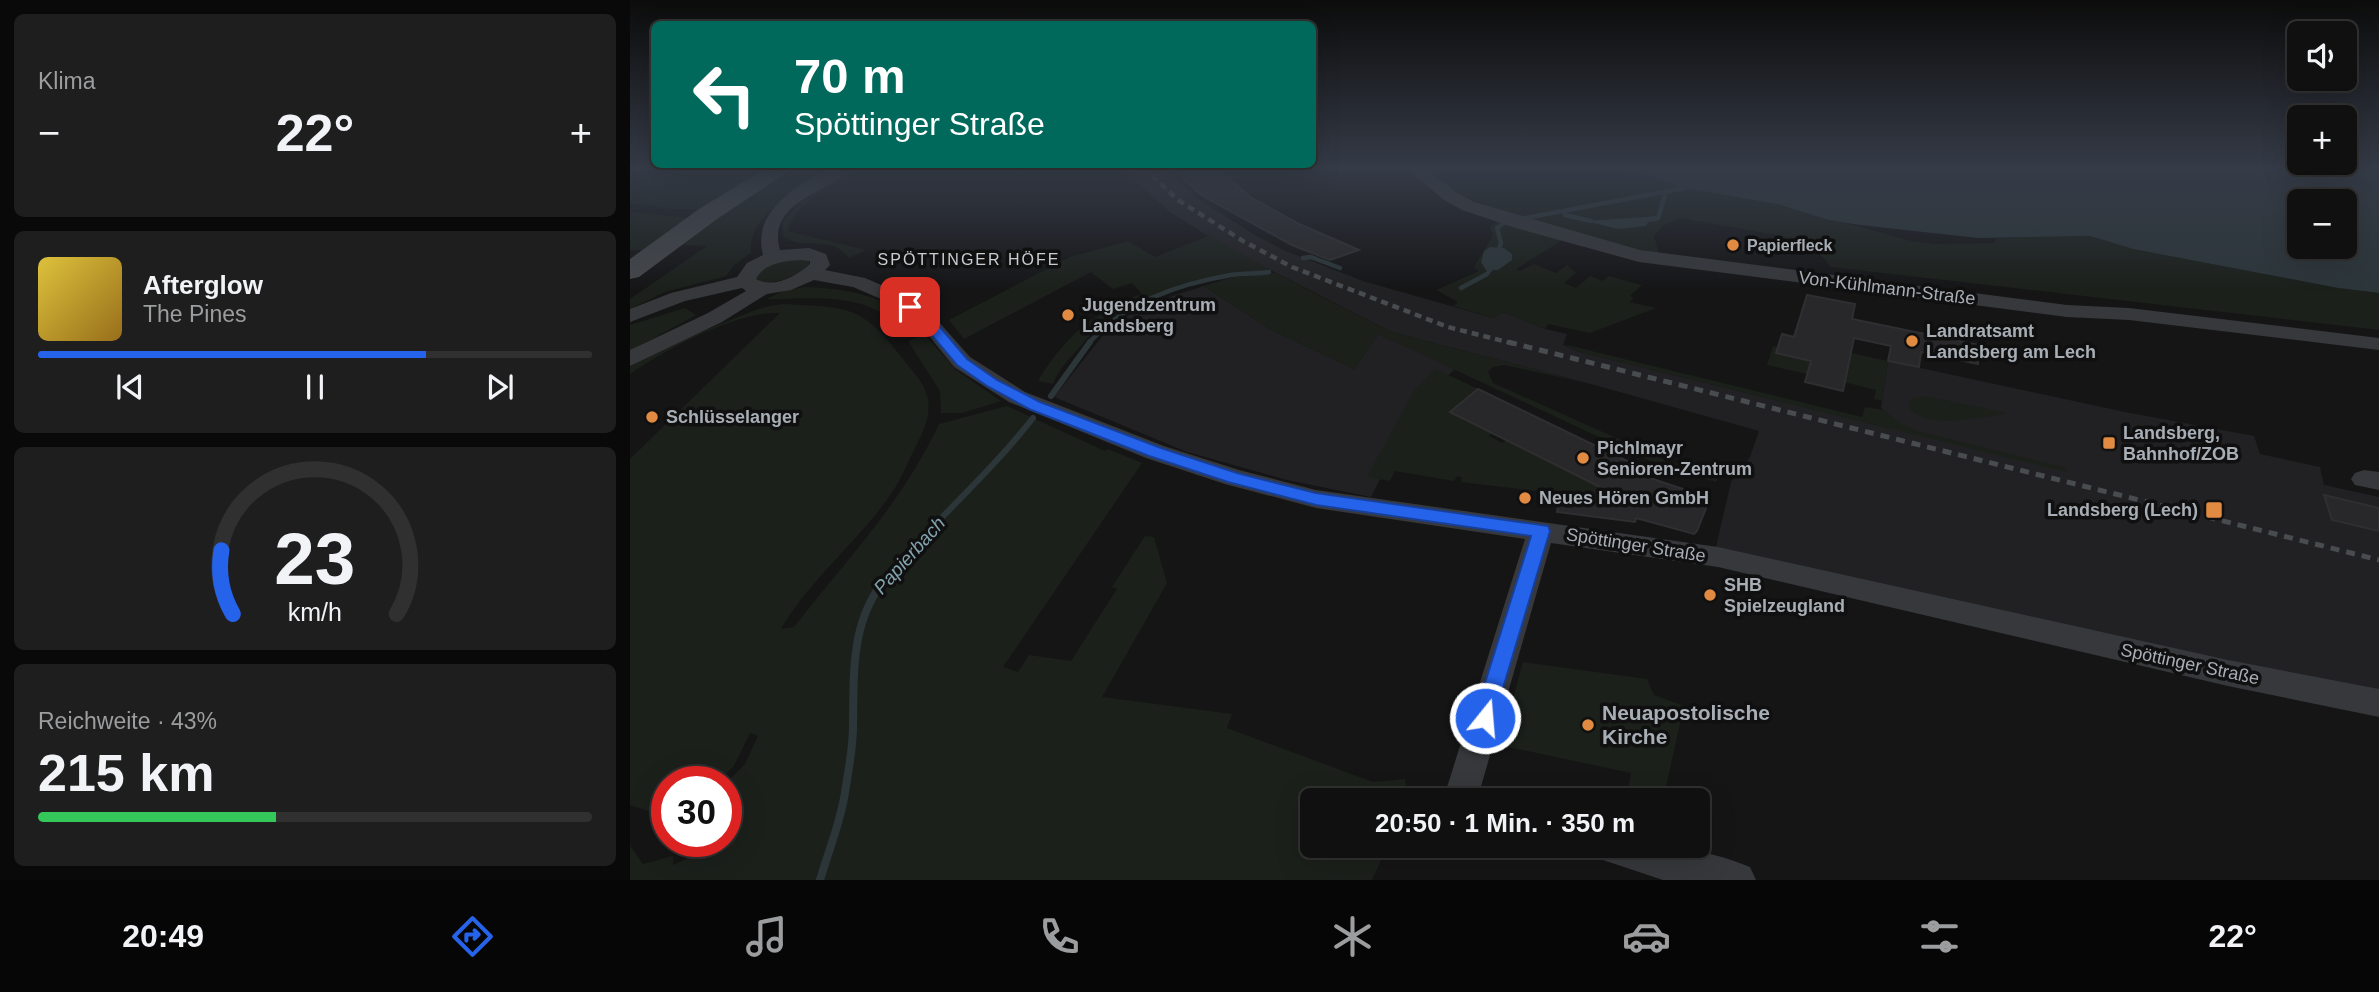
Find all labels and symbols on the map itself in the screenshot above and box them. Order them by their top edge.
marker: Papierfleck [1725,237,1741,253]
place label: Papierfleck [1747,237,1832,254]
district label: SPÖTTINGER HÖFE [878,251,1060,268]
street label: Von-Kühlmann-Straße [1797,267,1977,309]
pin [880,277,940,337]
place label: Jugendzentrum Landsberg [1082,295,1216,336]
marker: Jugendzentrum Landsberg [1060,307,1076,323]
place label: Landratsamt Landsberg am Lech [1926,321,2096,362]
marker: Landratsamt Landsberg am Lech [1904,333,1920,349]
place label: Schlüsselanger [666,407,799,427]
marker: Schlüsselanger [644,409,660,425]
place label: Landsberg, Bahnhof/ZOB [2123,423,2239,464]
marker: Landsberg, Bahnhof/ZOB [2101,435,2117,451]
place label: Pichlmayr Senioren-Zentrum [1597,438,1752,479]
marker: Pichlmayr Senioren-Zentrum [1575,450,1591,466]
place label: Neues Hören GmbH [1539,488,1709,508]
marker: Neues Hören GmbH [1517,490,1533,506]
place label: Landsberg (Lech) [2047,500,2198,520]
marker: Landsberg (Lech) [2204,500,2224,520]
water label: Papierbach [869,513,949,598]
street label: Spöttinger Straße [1565,524,1707,566]
place label: SHB Spielzeugland [1724,575,1845,616]
marker: SHB Spielzeugland [1702,587,1718,603]
street label: Spöttinger Straße [2119,640,2261,688]
position arrow [1448,681,1522,755]
place label: Neuapostolische Kirche [1602,701,1770,748]
marker: Neuapostolische Kirche [1580,717,1596,733]
speed limit sign: 30 [651,766,742,857]

